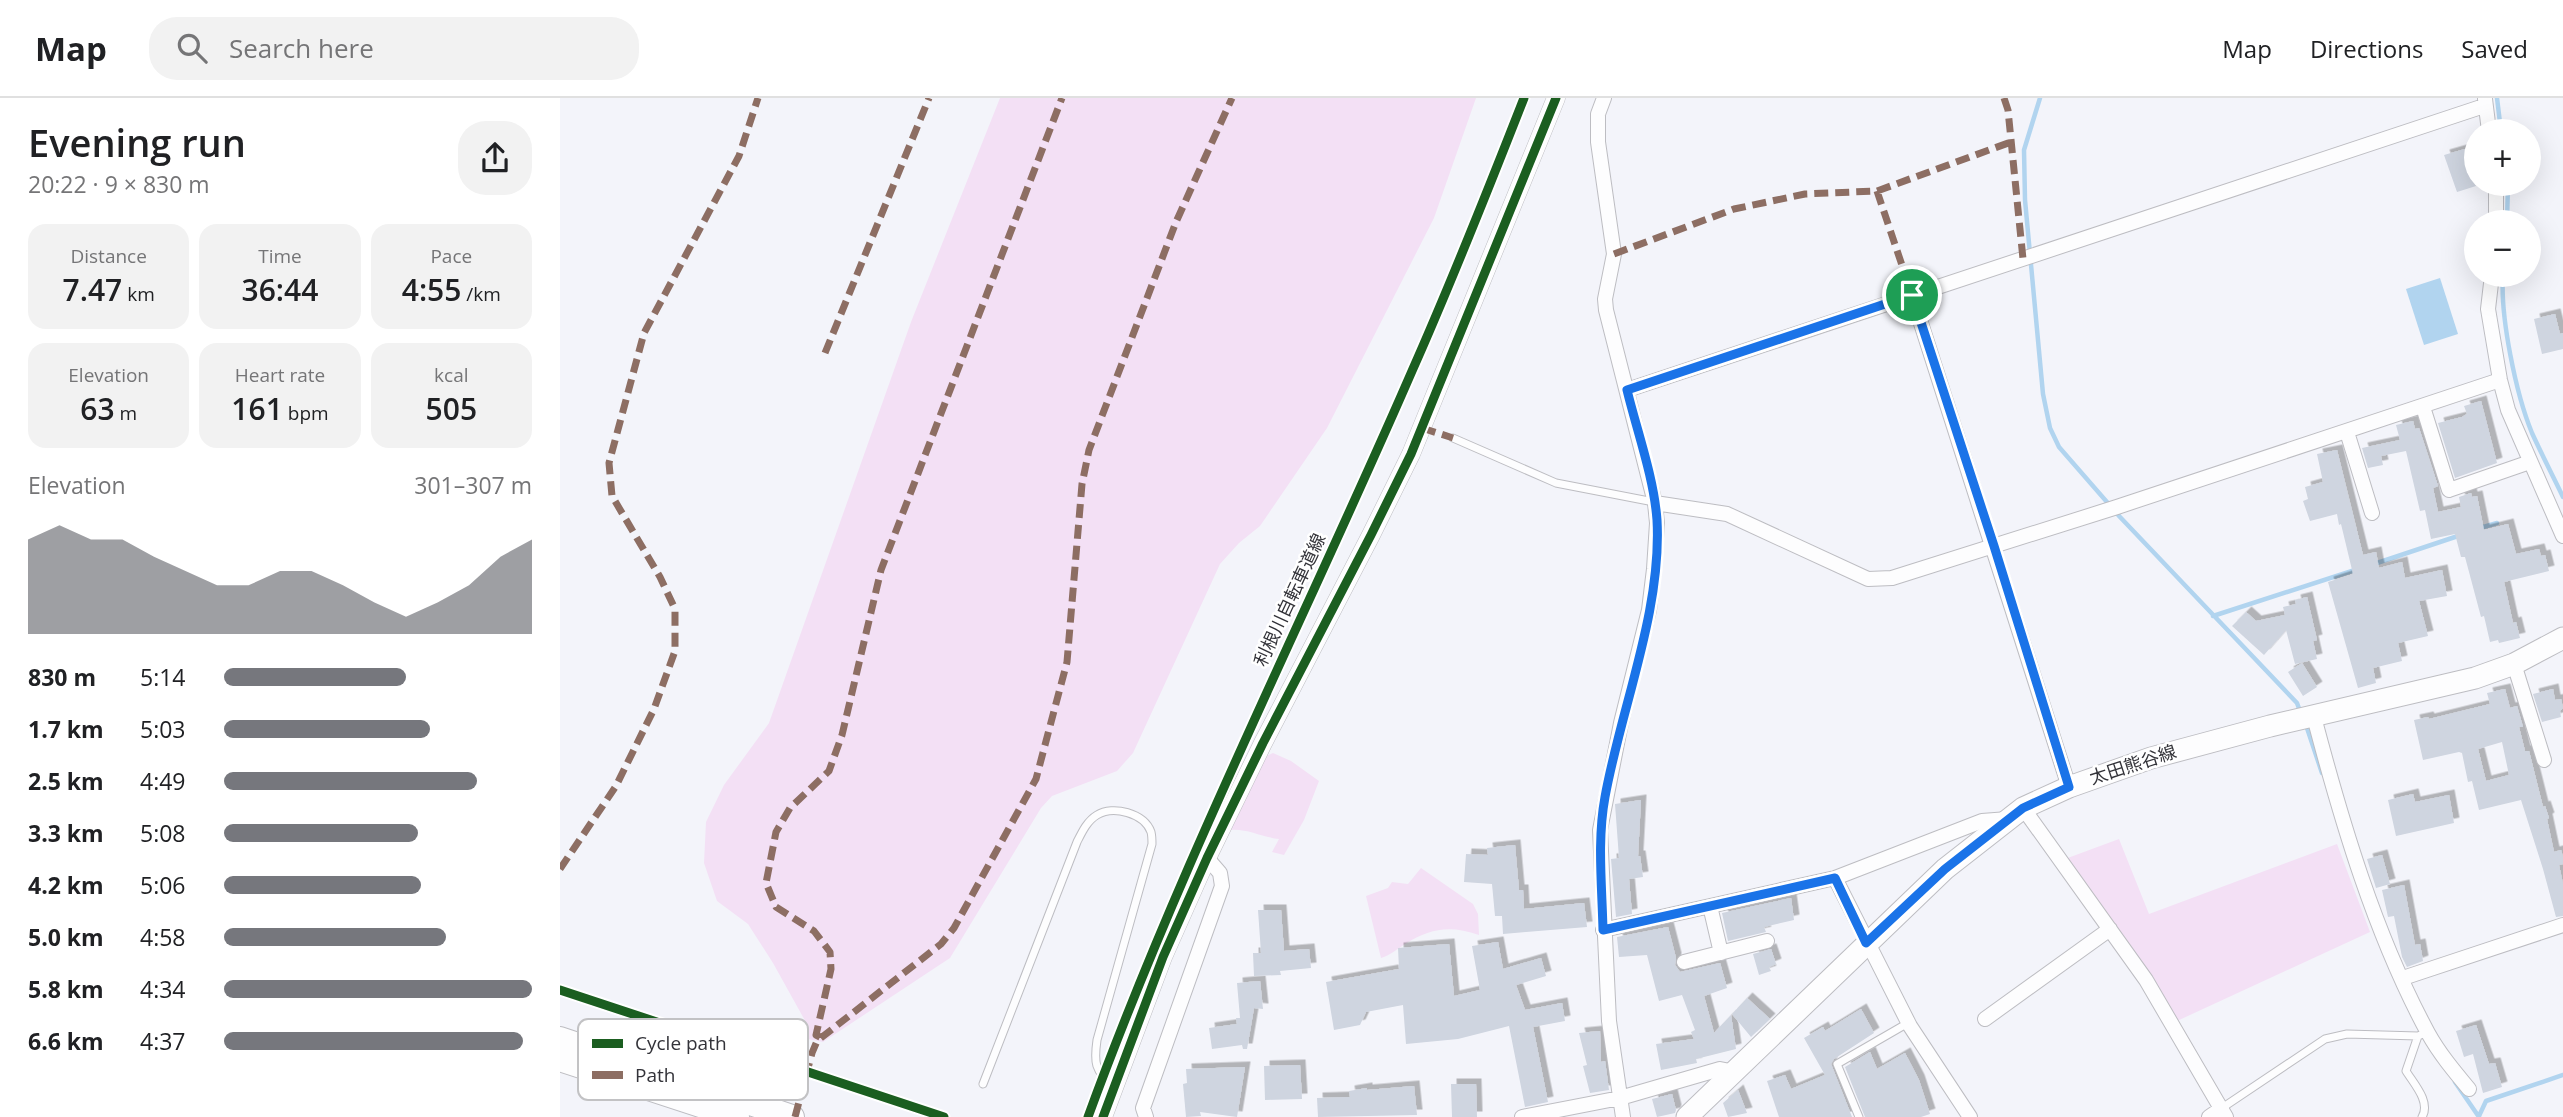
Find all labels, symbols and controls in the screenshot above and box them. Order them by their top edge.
search box [149,17,639,80]
text: Map [35,26,107,71]
icon: search [173,29,211,67]
text: Search here [229,30,374,66]
text: Map [2222,32,2272,65]
text: Directions [2310,32,2423,65]
text: Saved [2461,32,2528,65]
text: Evening run [28,116,246,168]
map controls [2464,119,2541,287]
button: + [2464,119,2541,196]
button: share [458,121,532,195]
text: 20:22 · 9 × 830 m [28,168,210,200]
button: − [2464,210,2541,287]
text: Distance [70,243,147,269]
text: Time [258,243,302,269]
text: Pace [430,243,472,269]
pin [1882,265,1942,325]
text: 7.47 [63,269,122,310]
text: 36:44 [242,269,318,310]
text: 4:55 [402,269,461,310]
icon: arrive [1893,276,1931,314]
text: km [122,281,155,307]
text: /km [461,281,501,307]
text: Elevation [68,362,149,388]
text: Heart rate [235,362,325,388]
text: kcal [434,362,469,388]
text: 63 [80,388,115,429]
text: 161 [231,388,283,429]
text: 505 [426,388,477,429]
text: m [115,400,137,426]
text: bpm [283,400,329,426]
text: Elevation [28,469,126,501]
text: 301–307 m [414,469,532,501]
street label: 利根川自転車道線 [1248,529,1330,670]
text: 830 m [28,661,96,693]
text: 5:14 [140,661,186,693]
text: 1.7 km [28,713,104,745]
text: 5:03 [140,713,186,745]
street label: 太田熊谷線 [2086,739,2179,789]
text: 2.5 km [28,765,104,797]
text: 4:49 [140,765,186,797]
text: 3.3 km [28,817,104,849]
text: 5:08 [140,817,186,849]
text: 4.2 km [28,869,104,901]
text: 5:06 [140,869,186,901]
text: 5.0 km [28,921,104,953]
text: 4:58 [140,921,186,953]
text: 5.8 km [28,973,104,1005]
text: 4:34 [140,973,186,1005]
legend [578,1019,808,1100]
text: 6.6 km [28,1025,104,1057]
text: 4:37 [140,1025,186,1057]
text: Cycle path [635,1030,727,1056]
text: Path [635,1062,675,1088]

